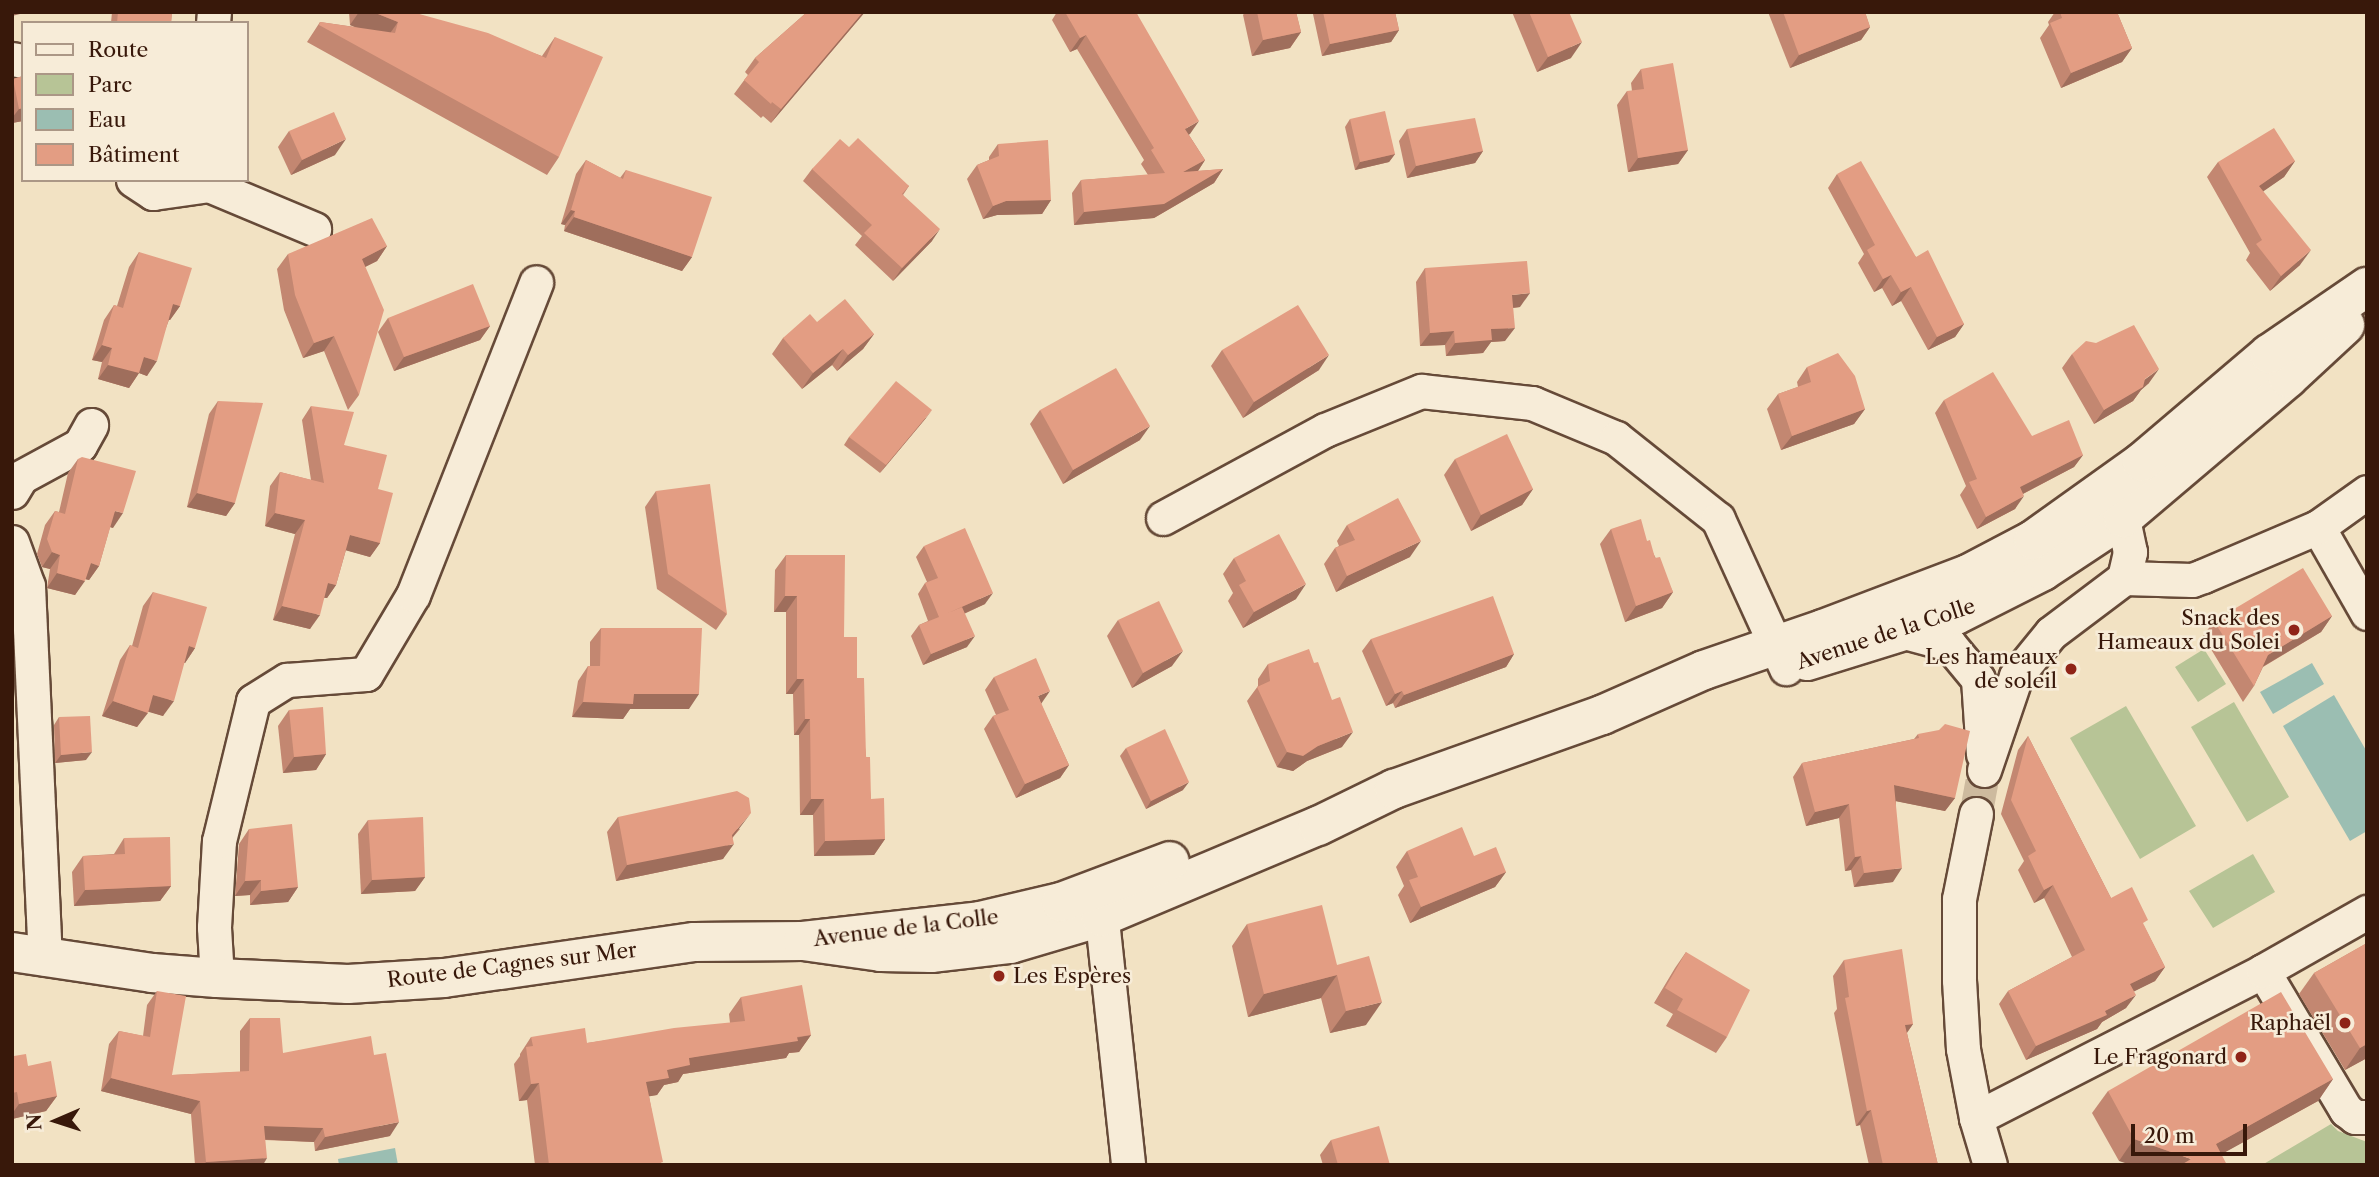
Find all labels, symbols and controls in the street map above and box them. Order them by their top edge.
legend [21,21,248,182]
text: Route [88,37,148,62]
text: Parc [88,72,132,97]
text: Eau [88,107,127,132]
text: Bâtiment [88,142,179,167]
street label: Avenue de la Colle [1793,593,1979,675]
place label: Snack des Hameaux du Solei [2097,605,2280,655]
marker: Snack des Hameaux du Solei [2286,622,2302,638]
place label: Les hameaux de soleil [1925,644,2057,694]
marker: Les hameaux de soleil [2063,661,2079,677]
street label: Avenue de la Colle [812,904,1000,952]
street label: Route de Cagnes sur Mer [386,937,638,993]
place label: Les Espères [1013,963,1131,989]
marker: Les Espères [991,968,1007,984]
place label: Raphaël [2249,1010,2331,1036]
marker: Raphaël [2337,1015,2353,1031]
place label: Le Fragonard [2093,1044,2227,1070]
marker: Le Fragonard [2233,1049,2249,1065]
north arrow [21,1086,91,1156]
scale bar [2134,1110,2250,1154]
text: N [23,1113,46,1131]
text: 20 m [2144,1123,2195,1148]

